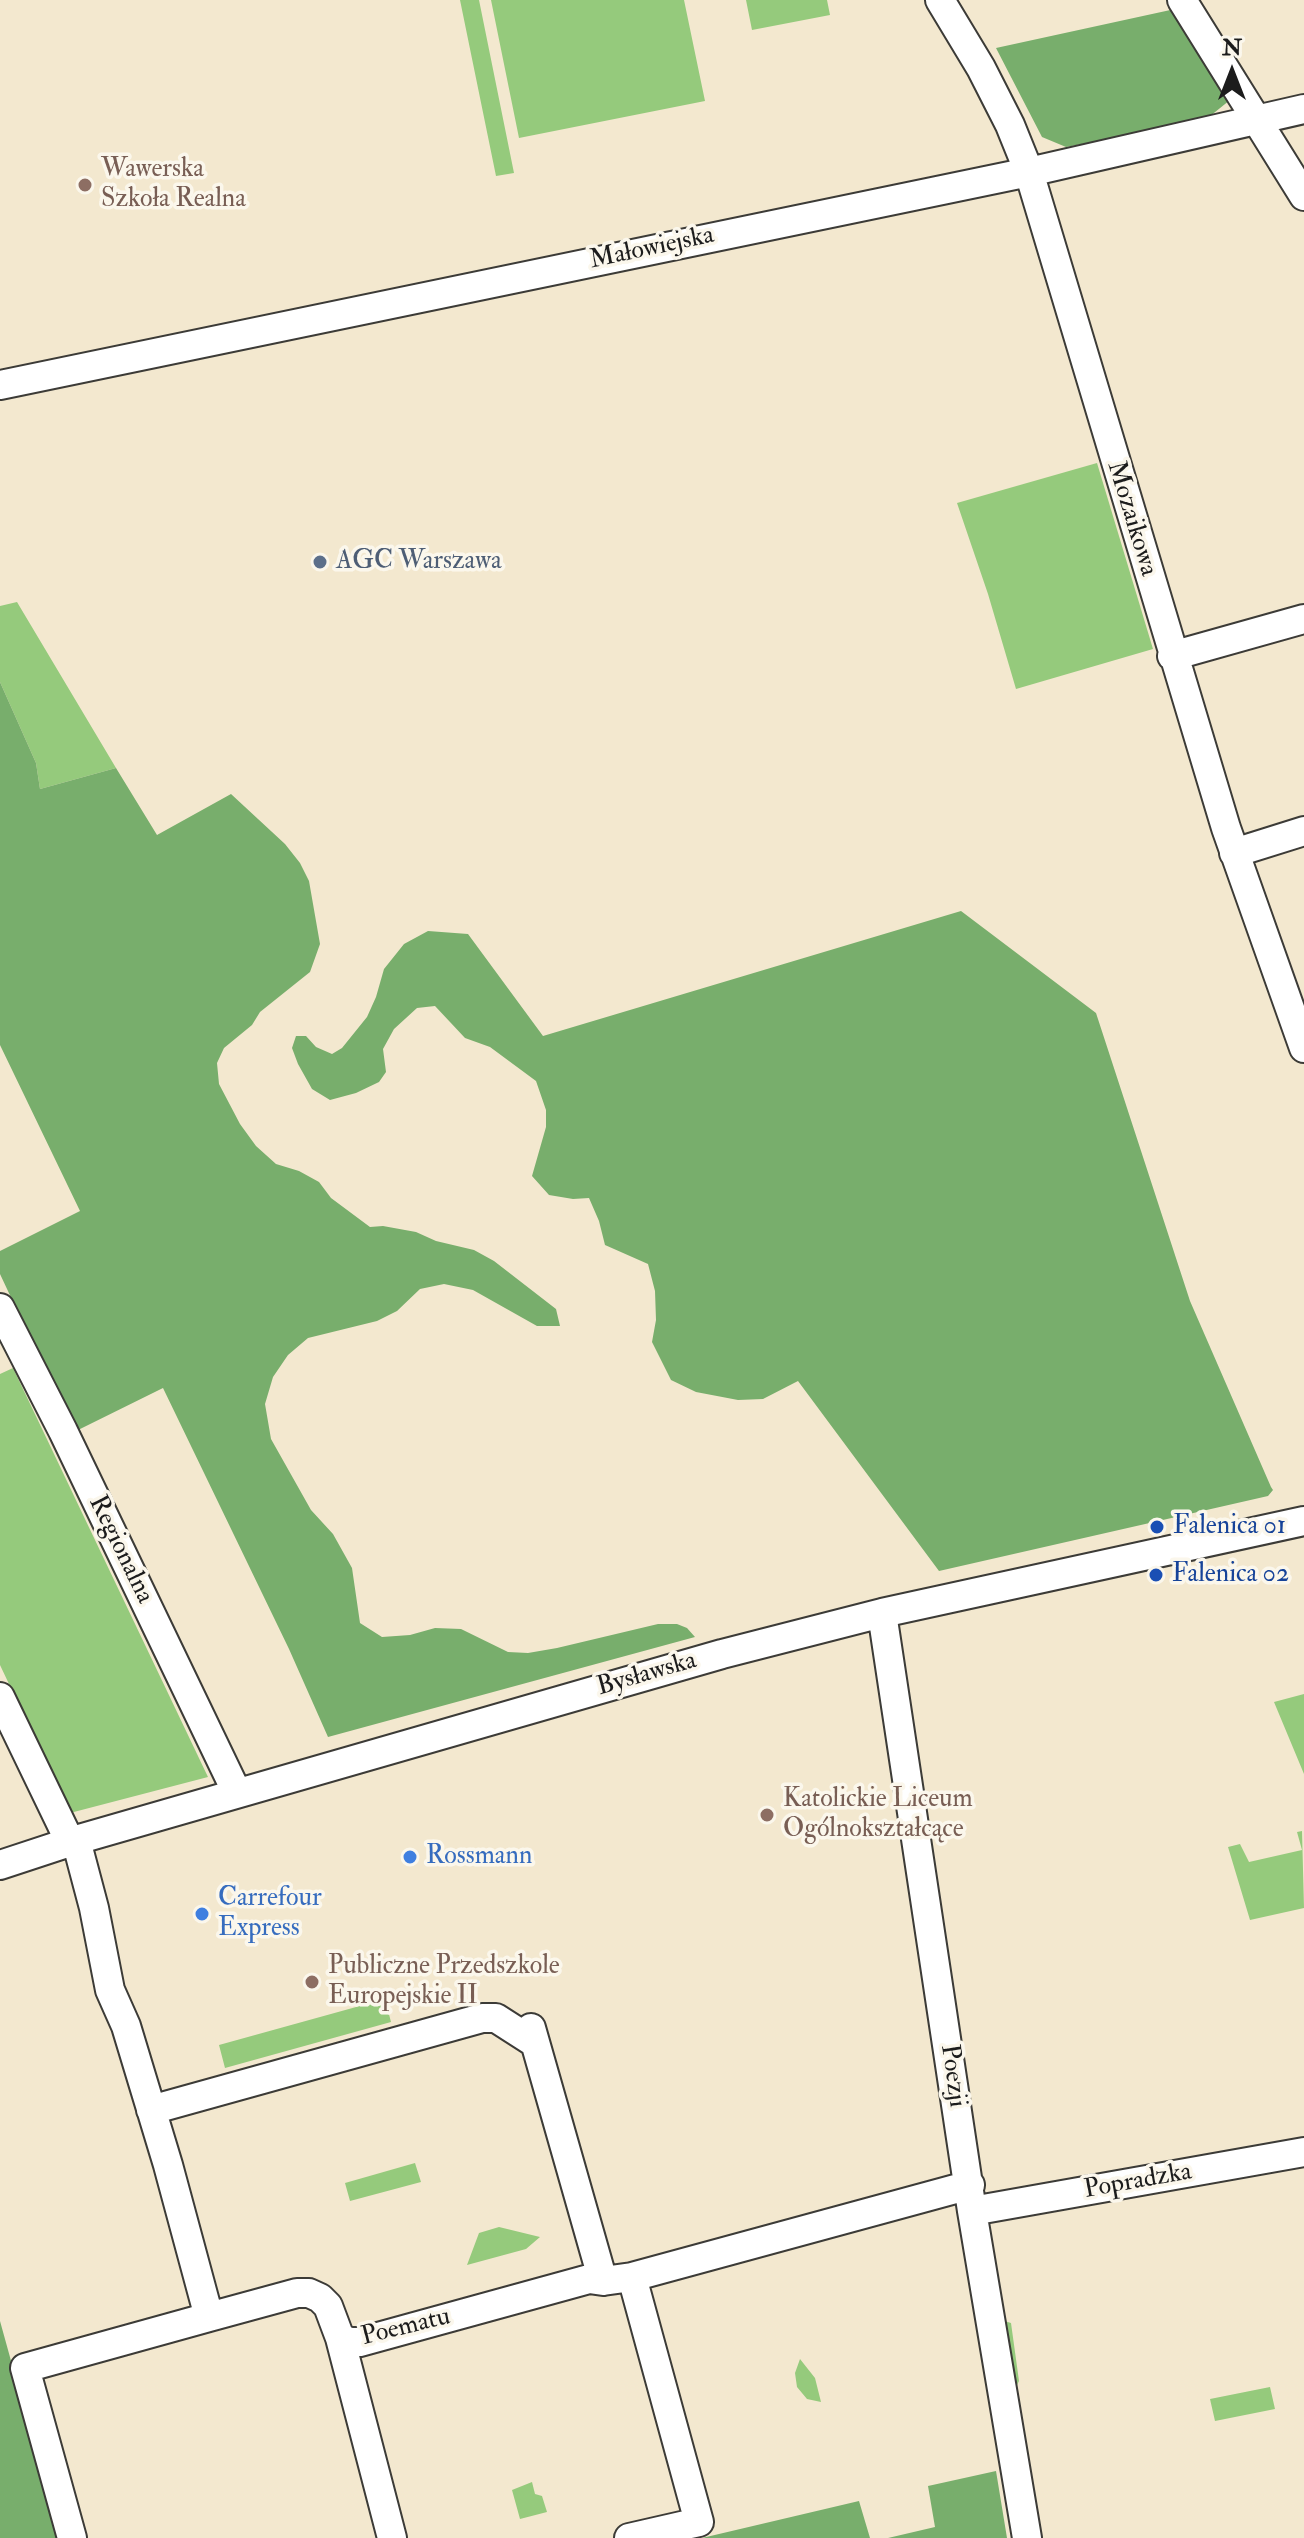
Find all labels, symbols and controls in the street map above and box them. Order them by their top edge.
north arrow [1192,32,1272,112]
text: N [1222,34,1242,62]
place label: Wawerska Szkoła Realna [101,154,246,216]
marker: Wawerska Szkoła Realna [76,176,94,194]
street label: Małowiejska [587,221,717,277]
street label: Mozaikowa [1099,458,1163,580]
place label: AGC Warszawa [336,546,502,578]
marker: AGC Warszawa [311,553,329,571]
street label: Regionalna [81,1491,159,1609]
place label: Falenica 01 [1173,1511,1286,1543]
marker: Falenica 01 [1148,1518,1166,1536]
place label: Falenica 02 [1172,1559,1289,1591]
marker: Falenica 02 [1147,1566,1165,1584]
street label: Bysławska [594,1646,700,1704]
place label: Katolickie Liceum Ogólnokształcące [783,1784,973,1846]
marker: Katolickie Liceum Ogólnokształcące [758,1806,776,1824]
place label: Rossmann [426,1841,532,1873]
marker: Rossmann [401,1848,419,1866]
place label: Carrefour Express [218,1883,322,1944]
marker: Carrefour Express [193,1905,211,1923]
place label: Publiczne Przedszkole Europejskie II [328,1951,560,2012]
marker: Publiczne Przedszkole Europejskie II [303,1973,321,1991]
street label: Poezji [932,2042,972,2110]
street label: Popradzka [1082,2157,1194,2207]
street label: Poematu [358,2302,454,2354]

